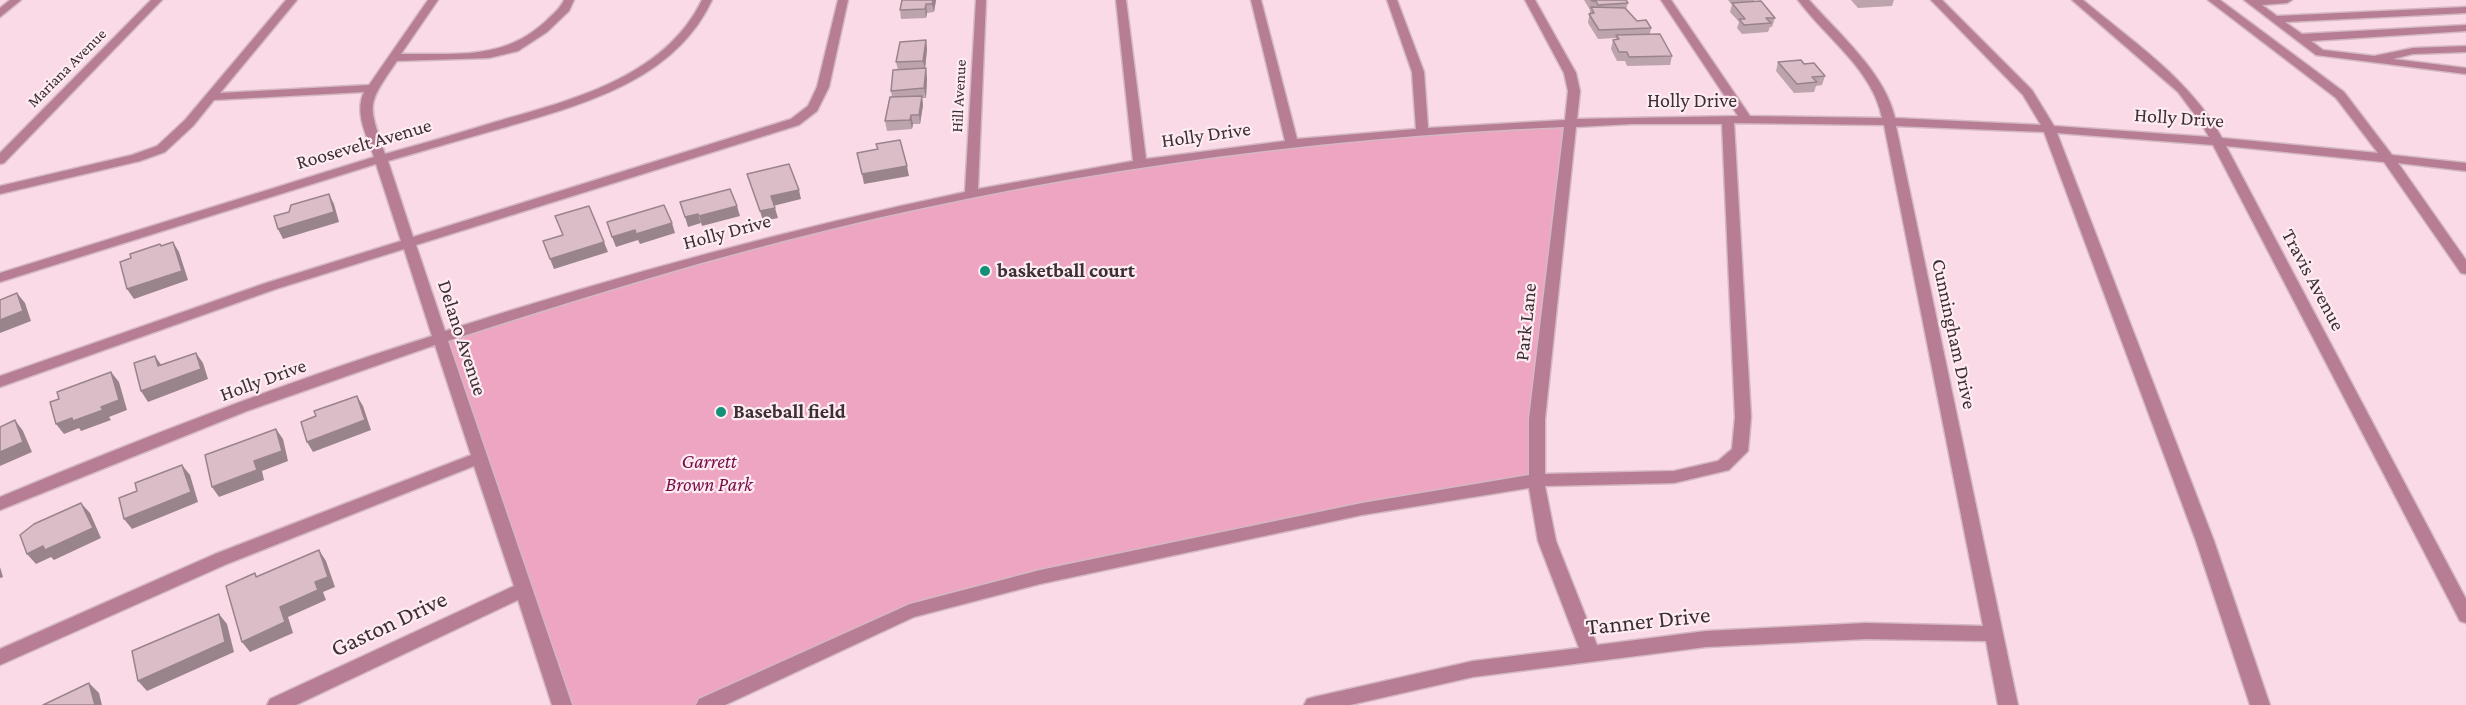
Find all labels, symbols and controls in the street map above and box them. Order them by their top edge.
street label: Mariana Avenue [23,24,111,112]
street label: Hill Avenue [947,59,971,133]
street label: Holly Drive [1647,89,1737,113]
street label: Holly Drive [2133,103,2225,133]
street label: Roosevelt Avenue [294,113,434,175]
street label: Holly Drive [1160,117,1252,153]
street label: Holly Drive [680,209,774,255]
street label: Travis Avenue [2276,225,2350,335]
street label: Cunningham Drive [1926,257,1982,411]
place label: basketball court [997,259,1135,283]
marker: basketball court [978,264,992,278]
street label: Delano Avenue [432,277,492,399]
street label: Park Lane [1510,282,1542,362]
street label: Holly Drive [217,353,309,407]
place label: Baseball field [733,400,846,424]
marker: Baseball field [714,405,728,419]
park label: Garrett Brown Park [665,450,753,497]
street label: Gaston Drive [326,585,452,663]
street label: Tanner Drive [1584,600,1712,642]

